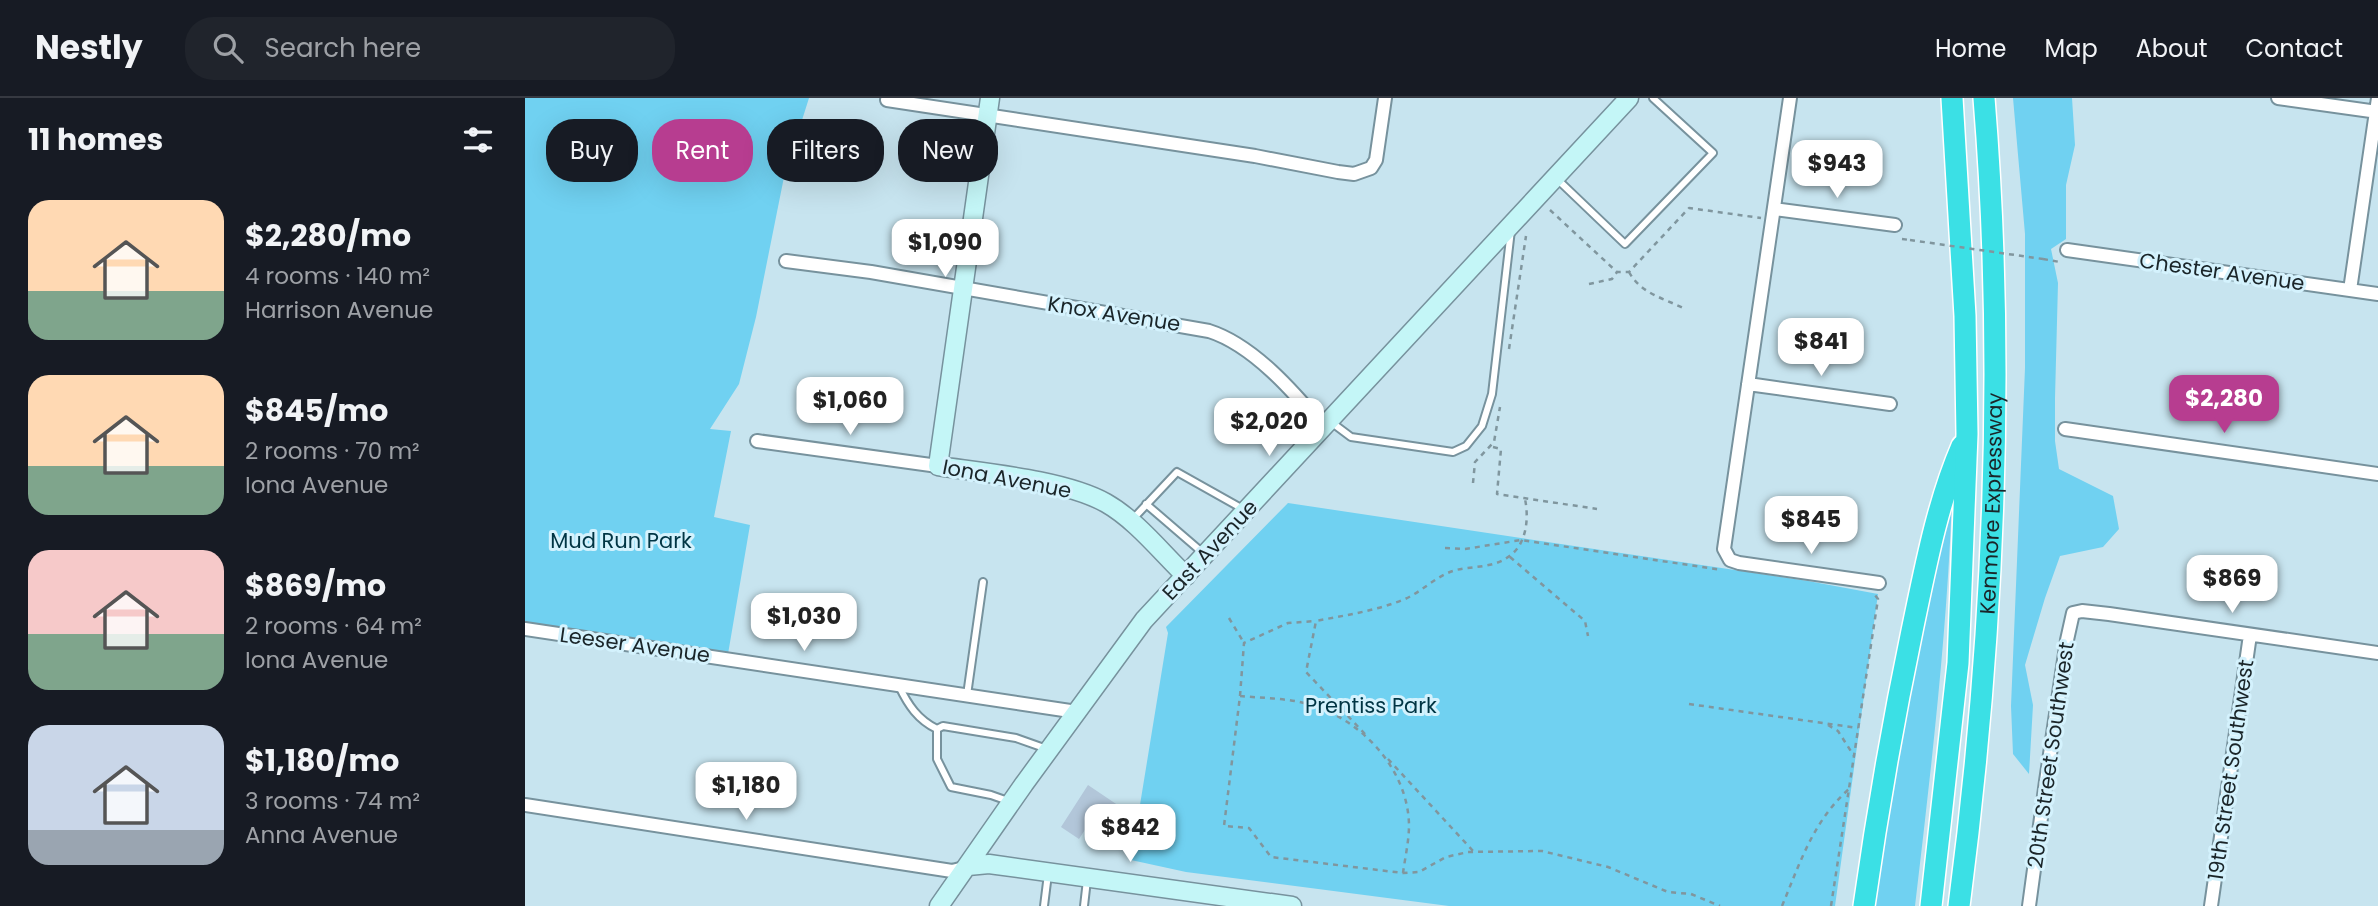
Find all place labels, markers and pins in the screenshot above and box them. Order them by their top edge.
pin: $943 [1796,140,1878,200]
pin: $1,090 [888,220,1002,279]
pin: $841 [1780,318,1862,378]
pin: $2,280 [2167,376,2281,435]
pin: $1,060 [793,378,907,437]
pin: $2,020 [1212,398,1326,458]
pin: $845 [1770,496,1852,556]
pin: $869 [2191,556,2273,615]
pin: $1,030 [747,594,861,653]
pin: $1,180 [689,762,803,822]
pin: $842 [1089,804,1171,864]

